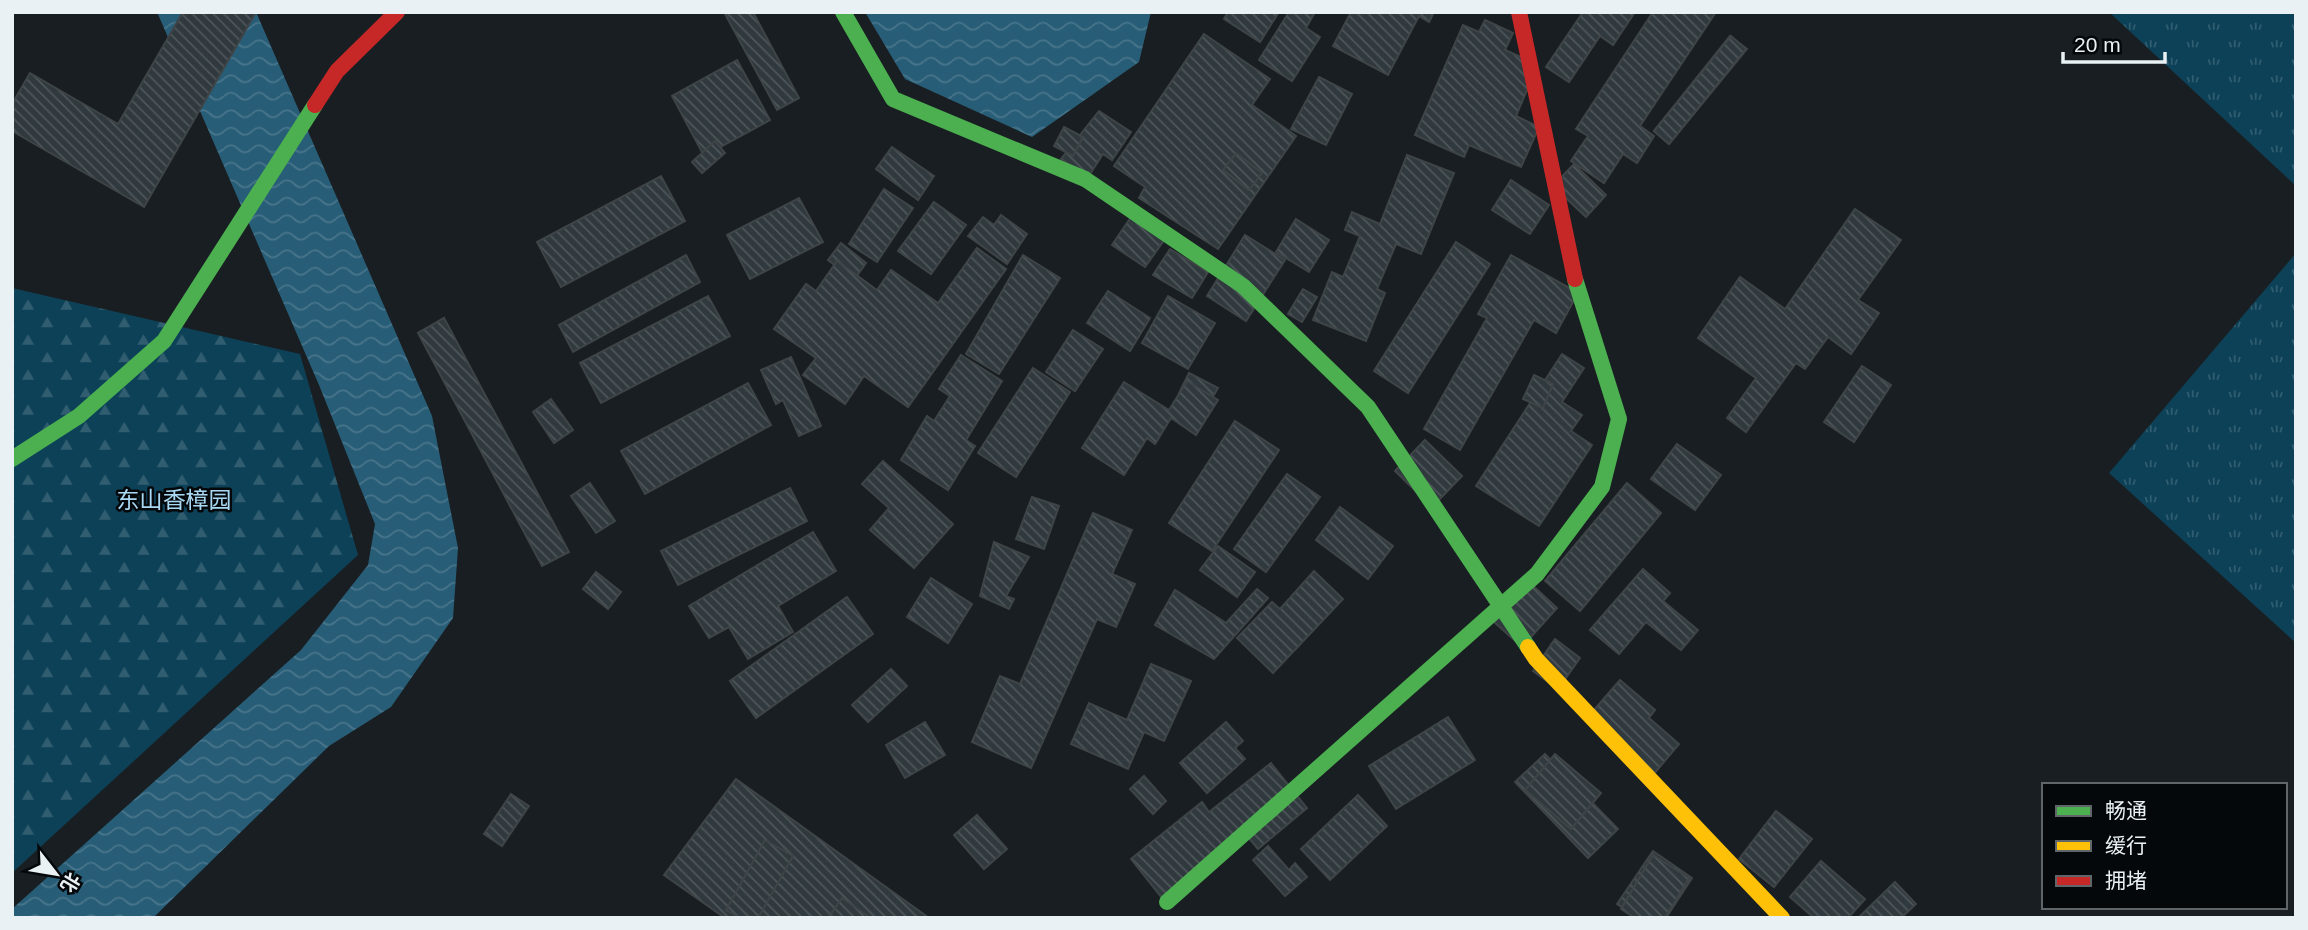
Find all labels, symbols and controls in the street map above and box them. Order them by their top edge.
scale bar [2063,21,2164,65]
text: 20 m [2074,33,2121,56]
park label: 东山香樟园 [117,487,232,513]
legend [2042,783,2287,909]
text: 畅通 [2105,799,2147,822]
text: 缓行 [2105,834,2147,857]
north arrow [21,839,91,909]
text: 北 [56,869,84,896]
text: 拥堵 [2105,869,2147,892]

